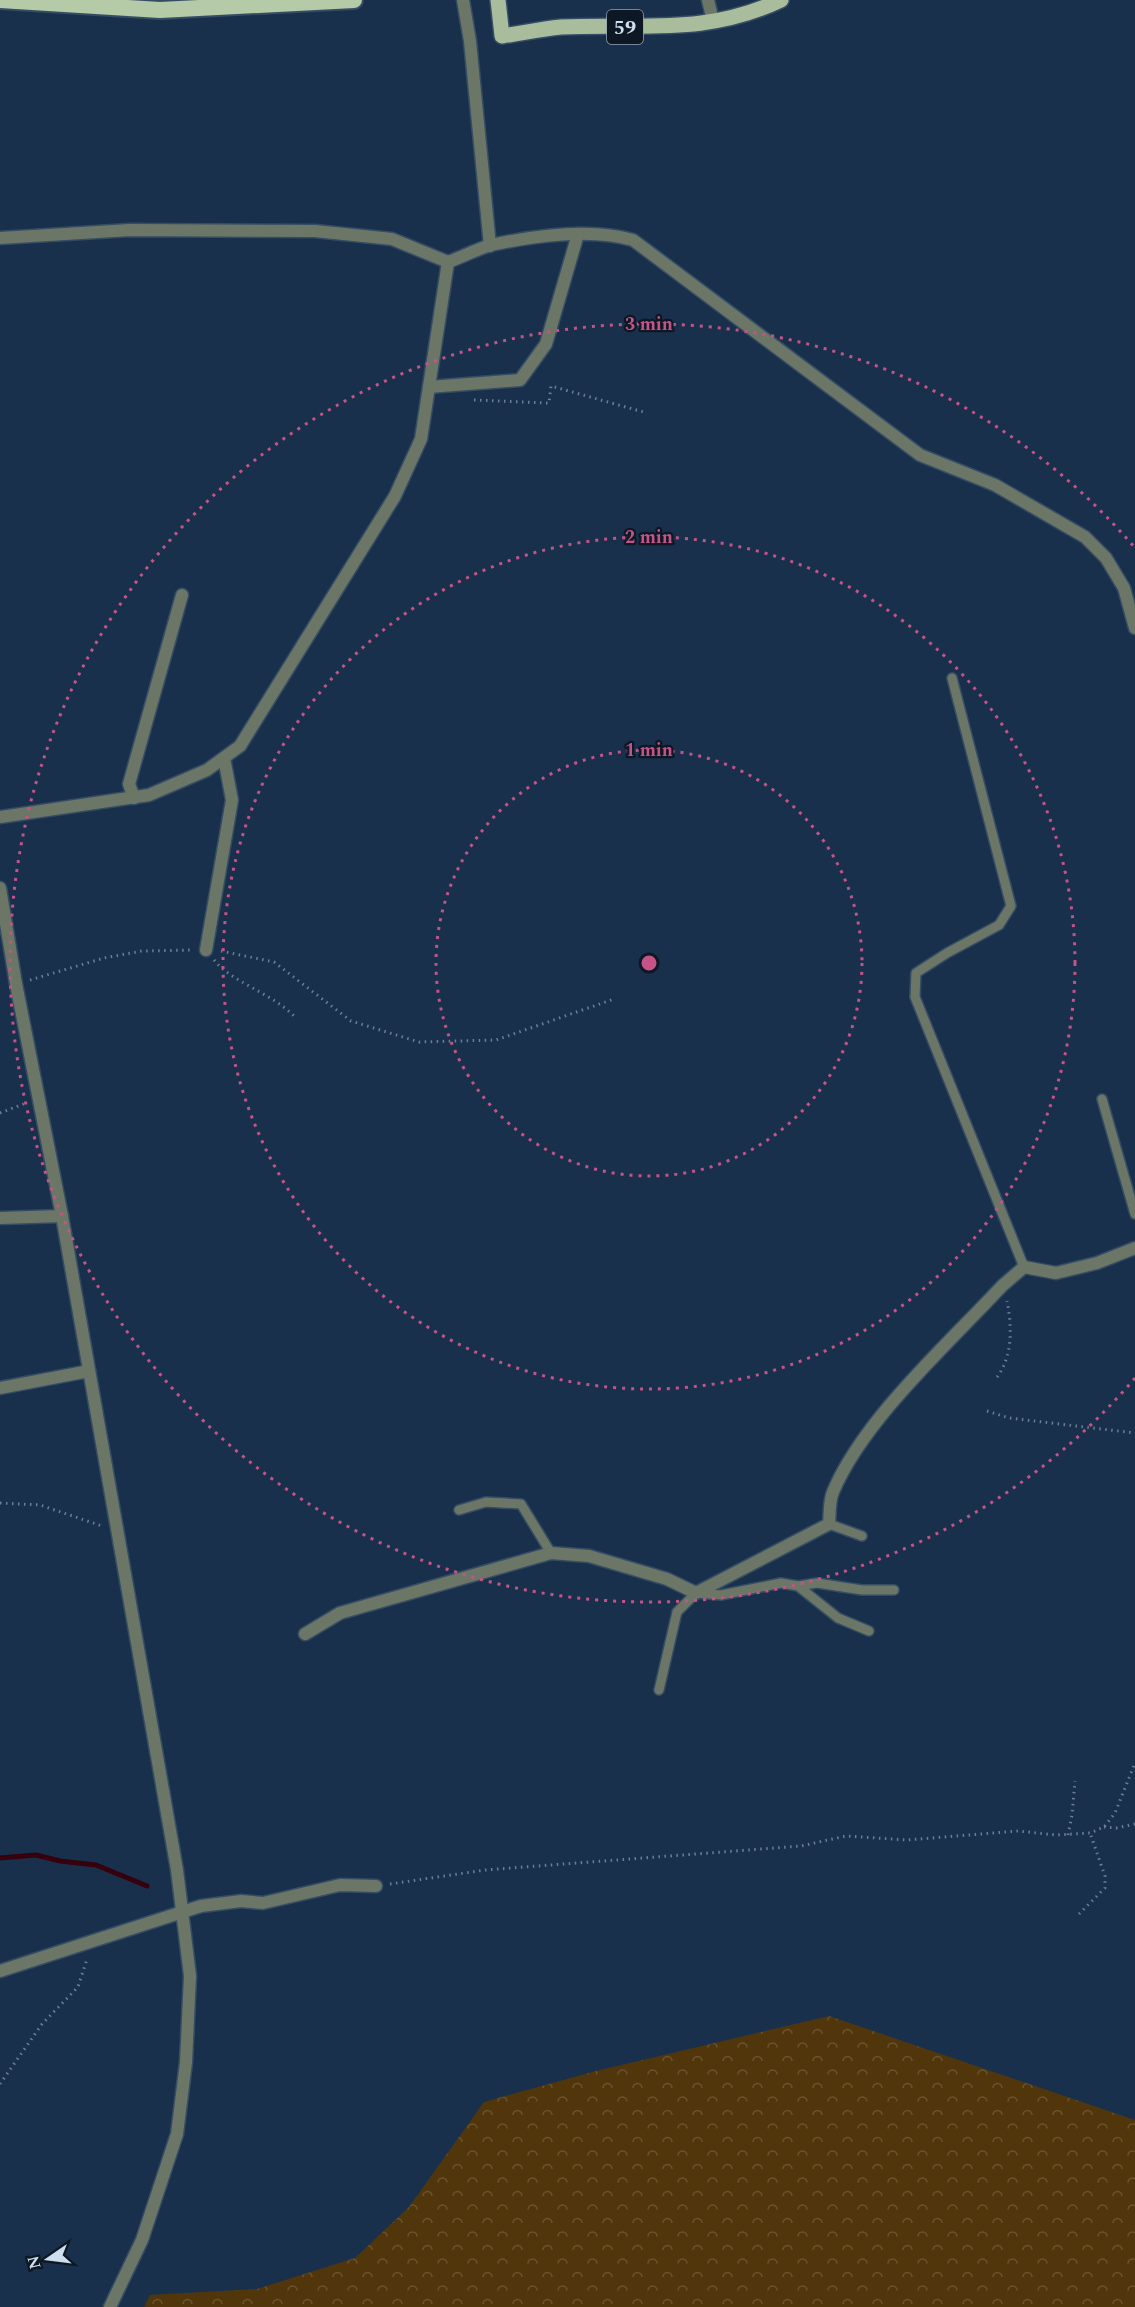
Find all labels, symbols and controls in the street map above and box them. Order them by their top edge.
road number: 59 [607,10,643,44]
text: 3 min [625,311,673,338]
text: 2 min [625,524,673,551]
text: 1 min [625,737,673,764]
centre of rings [639,953,659,973]
north arrow [18,2229,78,2289]
text: N [21,2253,48,2272]

